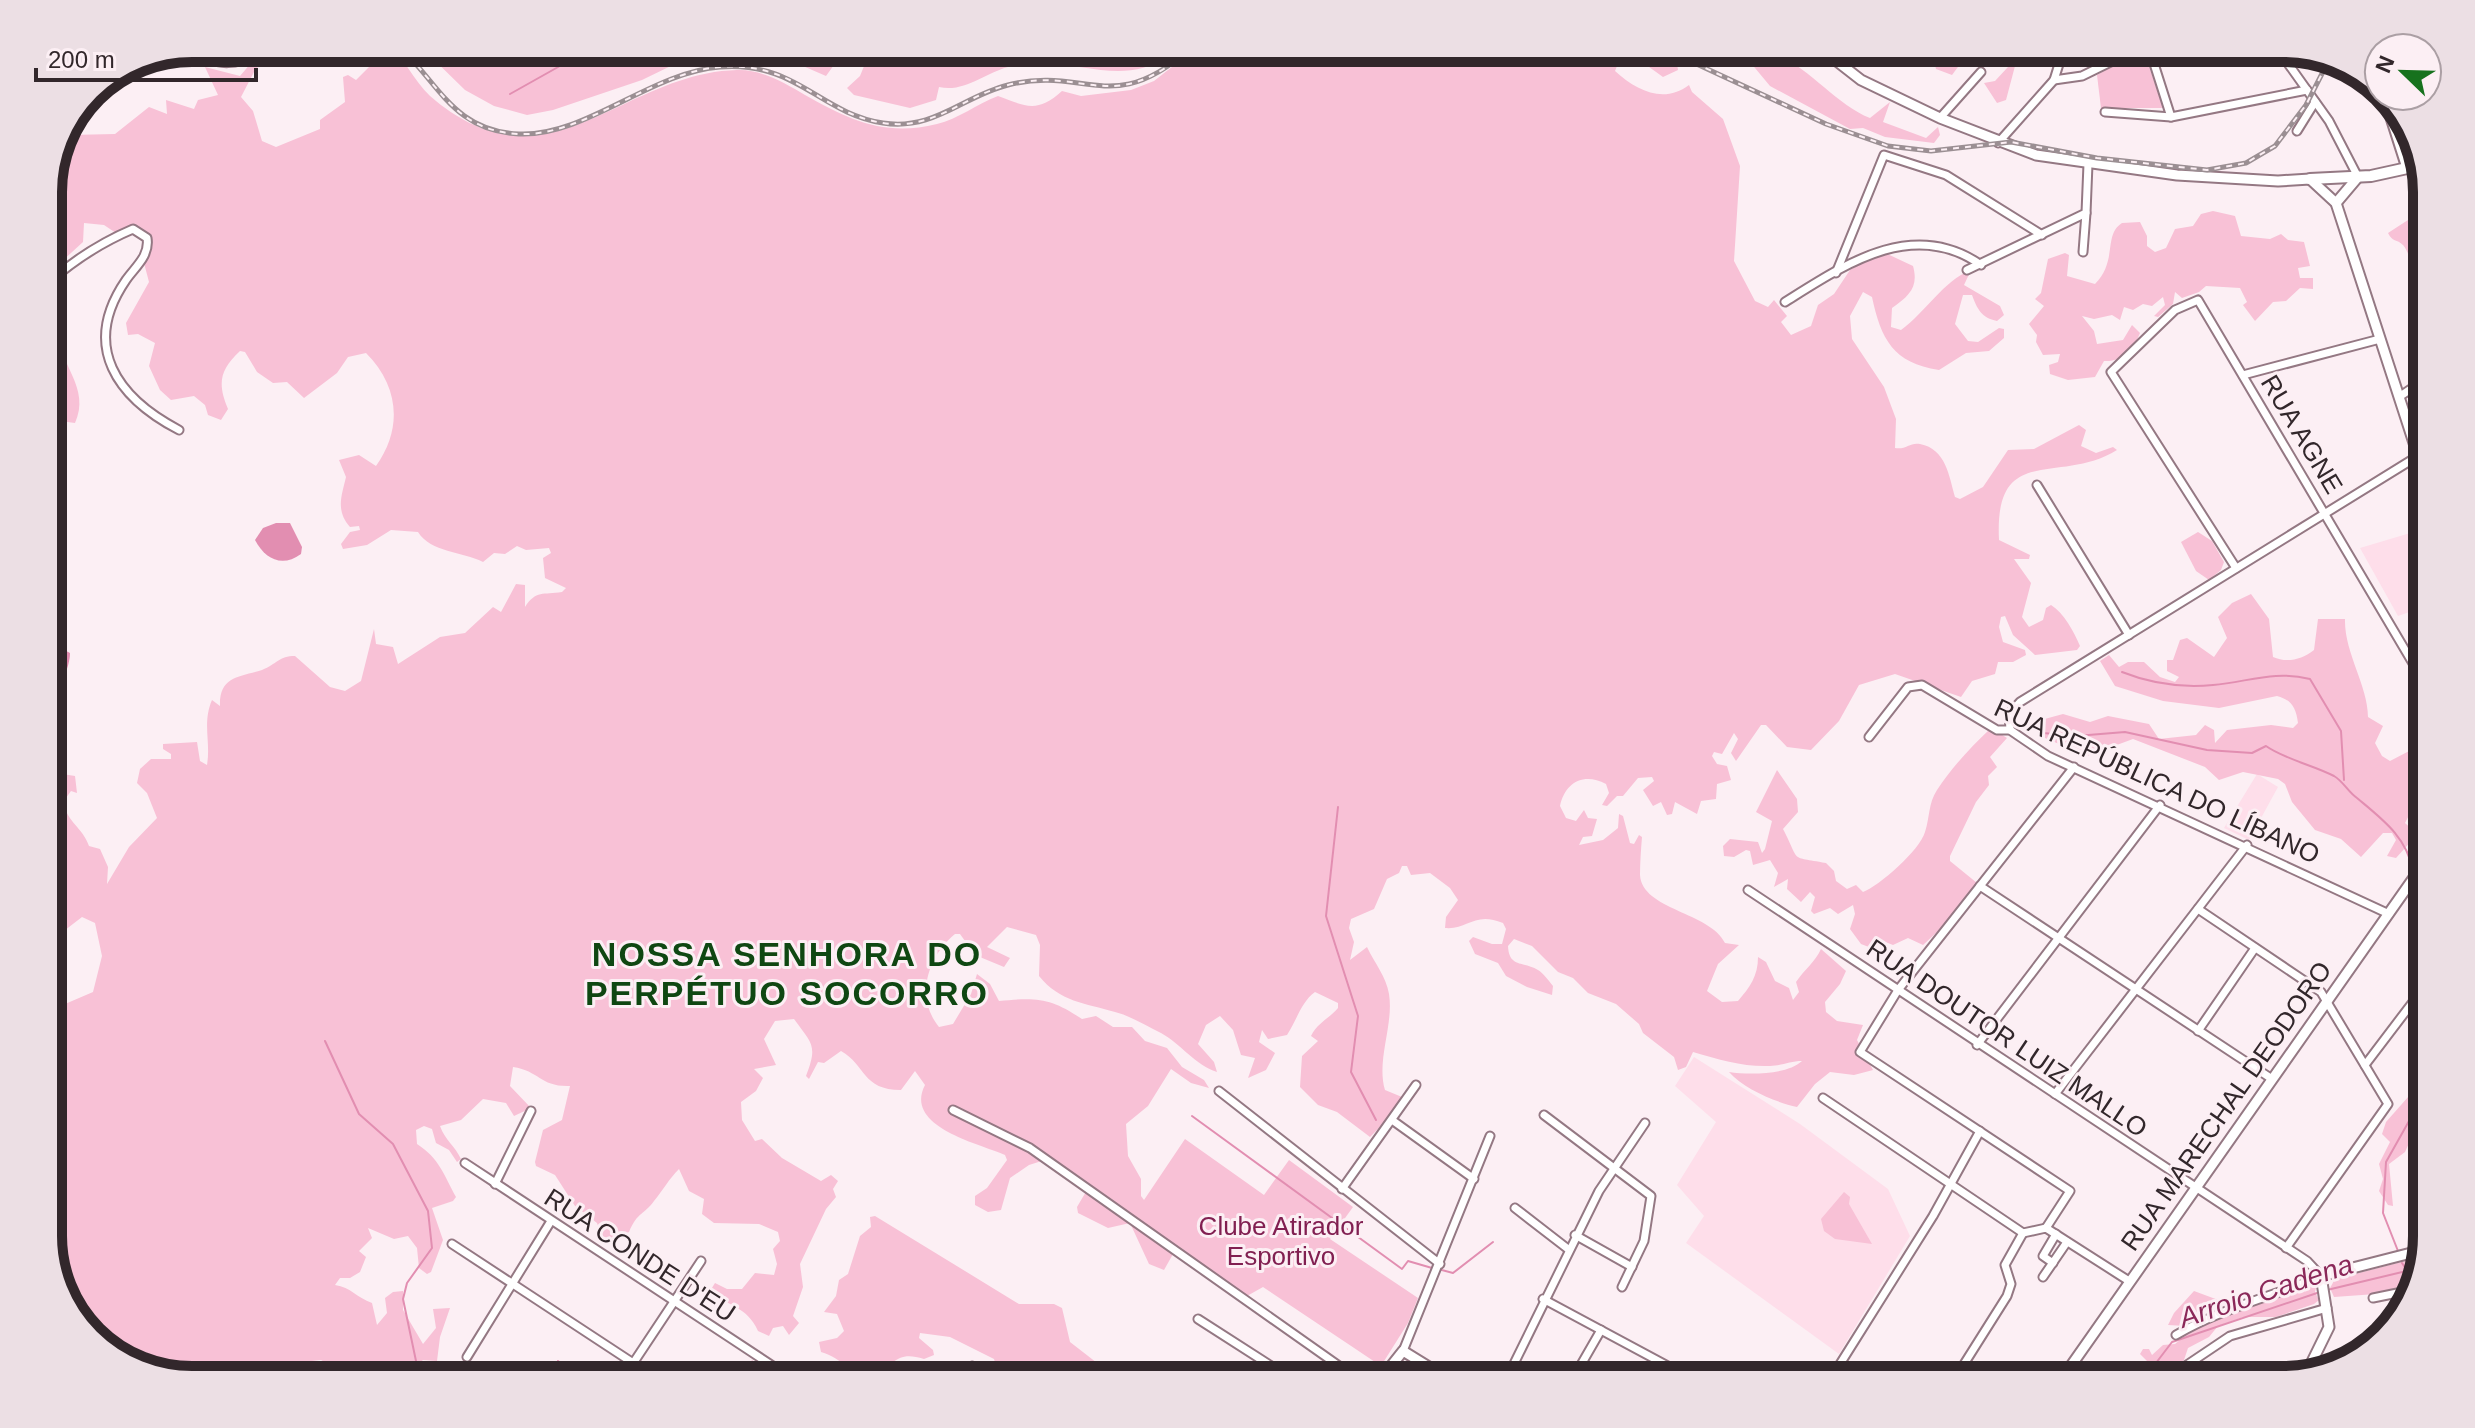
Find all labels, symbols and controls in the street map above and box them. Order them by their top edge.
scale bar [36,32,256,82]
north arrow [2363,32,2443,112]
text: 200 m [48,46,115,73]
text: N [2370,52,2400,77]
street label: RUA AGNE [2255,369,2349,499]
street label: RUA REPÚBLICA DO LÍBANO [1990,692,2324,870]
street label: RUA DOUTOR LUIZ MALLO [1861,933,2153,1143]
district label: NOSSA SENHORA DO PERPÉTUO SOCORRO [585,935,989,1012]
street label: RUA MARECHAL DEODORO [2115,956,2337,1256]
street label: RUA CONDE D'EU [539,1182,741,1328]
park label: Clube Atirador Esportivo [1199,1211,1364,1271]
water label: Arroio Cadena [2173,1248,2357,1334]

